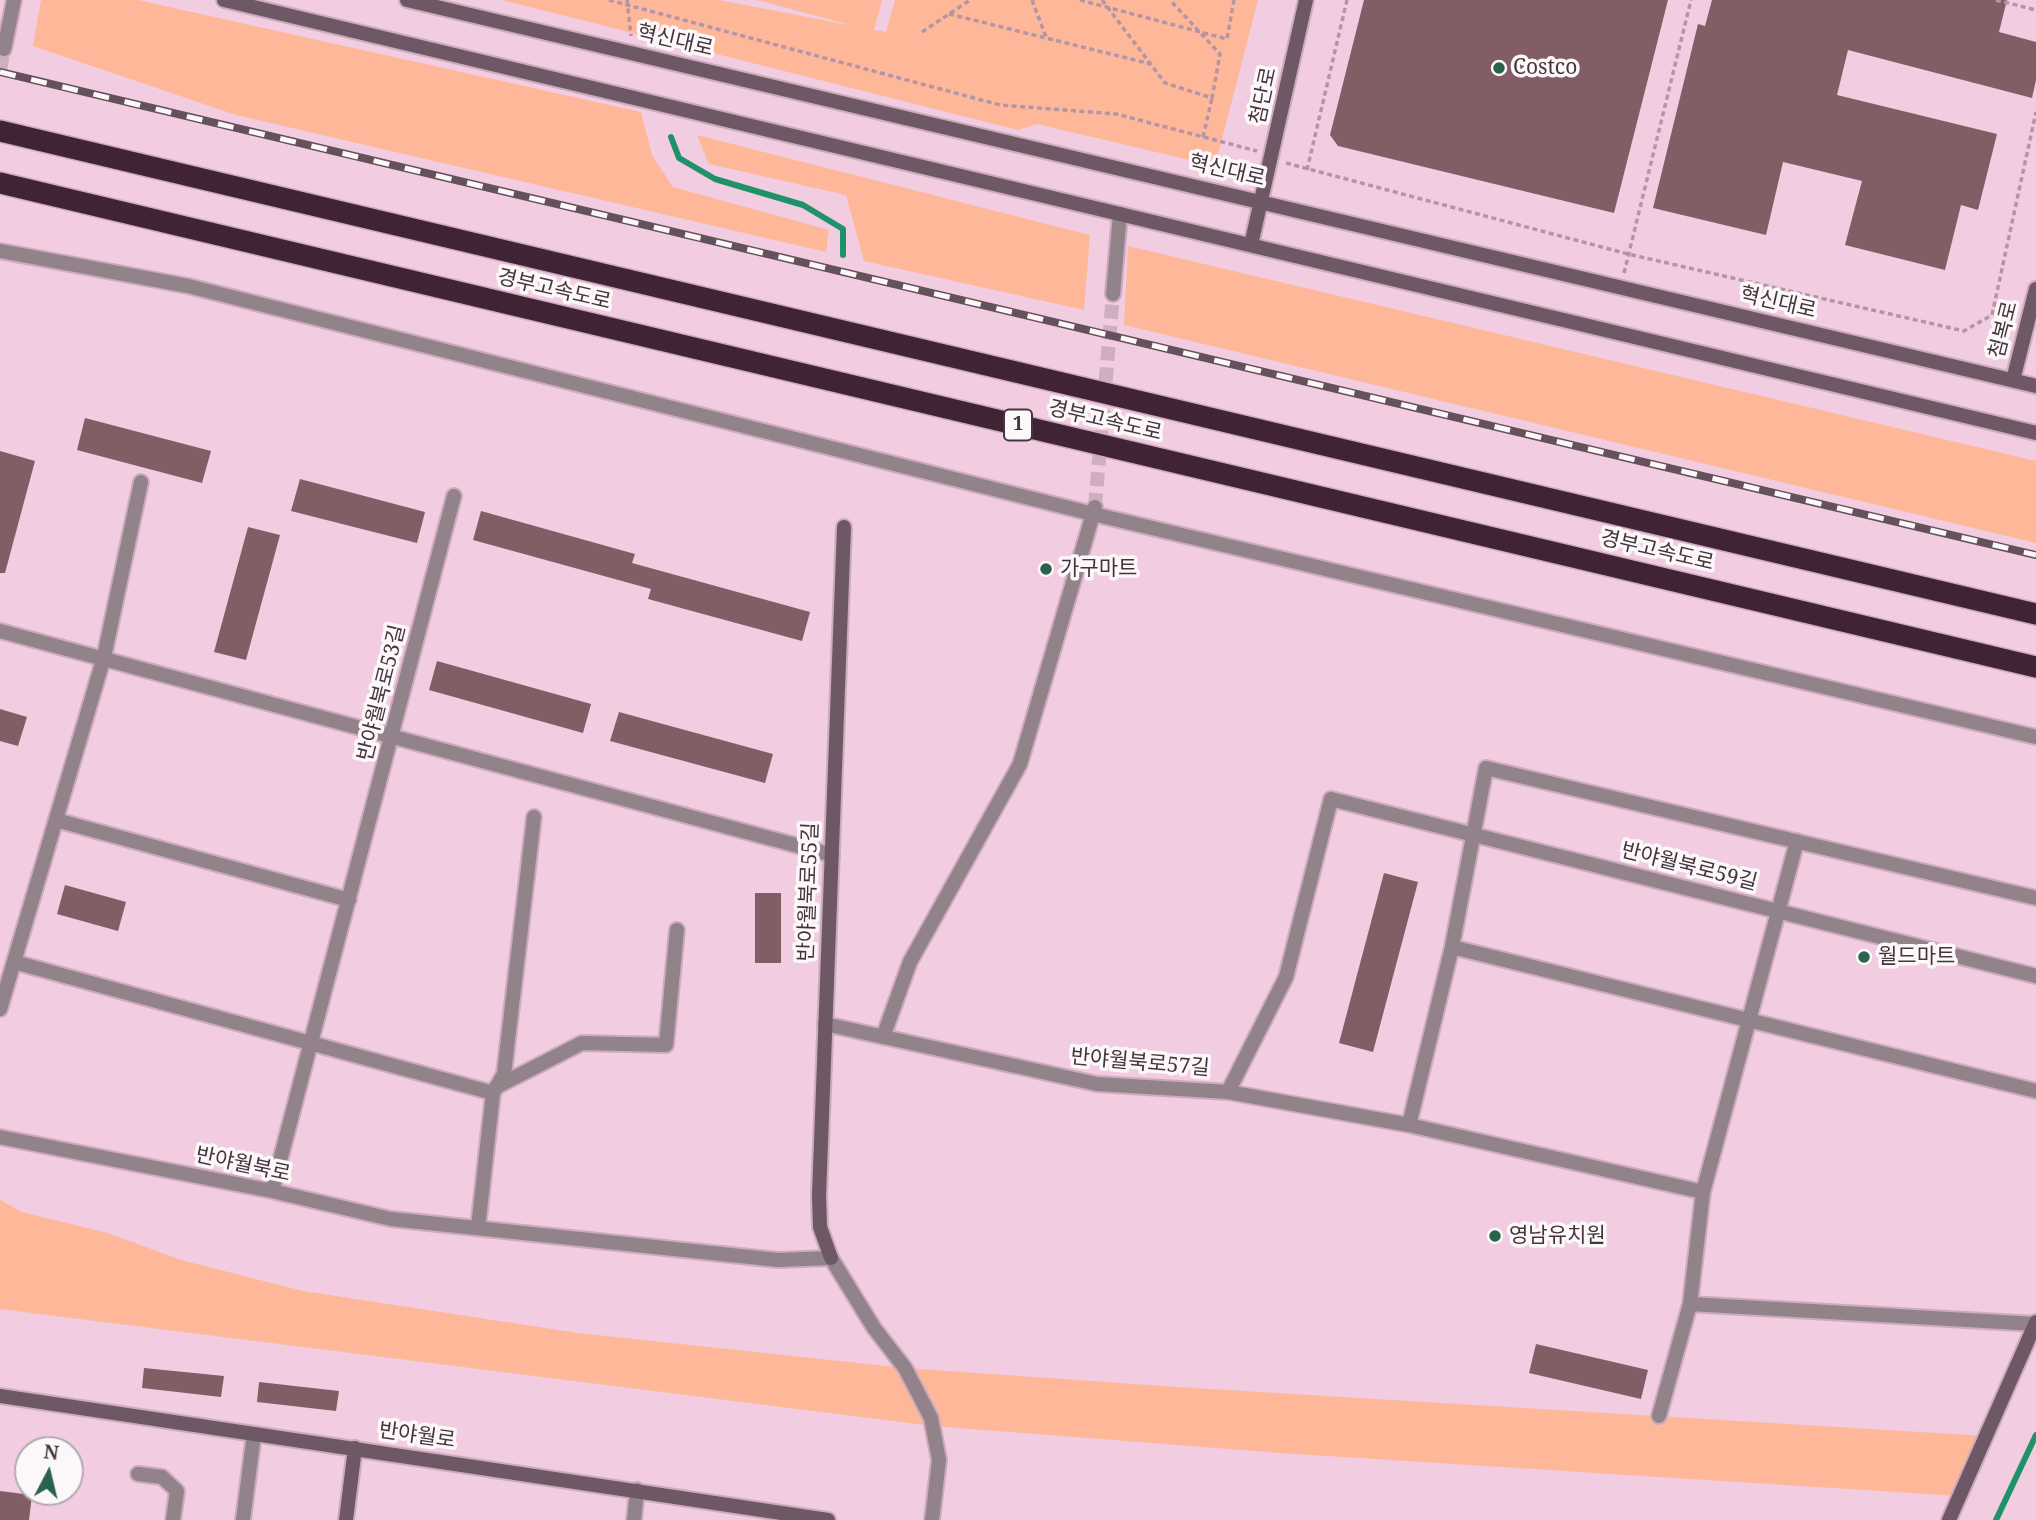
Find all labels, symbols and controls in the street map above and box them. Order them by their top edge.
street label: 혁신대로 [635,20,715,62]
place label: Costco [1513,55,1577,81]
marker: Costco [1491,60,1507,76]
street label: 첨단로 [1246,65,1282,127]
street label: 혁신대로 [1187,150,1267,192]
street label: 경부고속도로 [495,265,613,315]
street label: 혁신대로 [1738,282,1818,324]
street label: 첨복로 [1985,299,2023,361]
street label: 경부고속도로 [1046,396,1164,446]
road number: 1 [1004,410,1032,440]
street label: 경부고속도로 [1598,526,1716,576]
place label: 가구마트 [1060,556,1137,582]
marker: 가구마트 [1038,561,1054,577]
street label: 반야월북로53길 [353,622,411,764]
street label: 반야월북로55길 [794,822,824,962]
street label: 반야월북로59길 [1618,838,1760,896]
place label: 월드마트 [1878,944,1955,970]
marker: 월드마트 [1856,949,1872,965]
street label: 반야월북로57길 [1069,1044,1211,1082]
street label: 반야월북로 [193,1143,293,1187]
place label: 영남유치원 [1509,1223,1606,1249]
marker: 영남유치원 [1487,1228,1503,1244]
street label: 반야월로 [377,1418,457,1454]
north arrow [14,1436,84,1506]
text: N [42,1438,60,1466]

